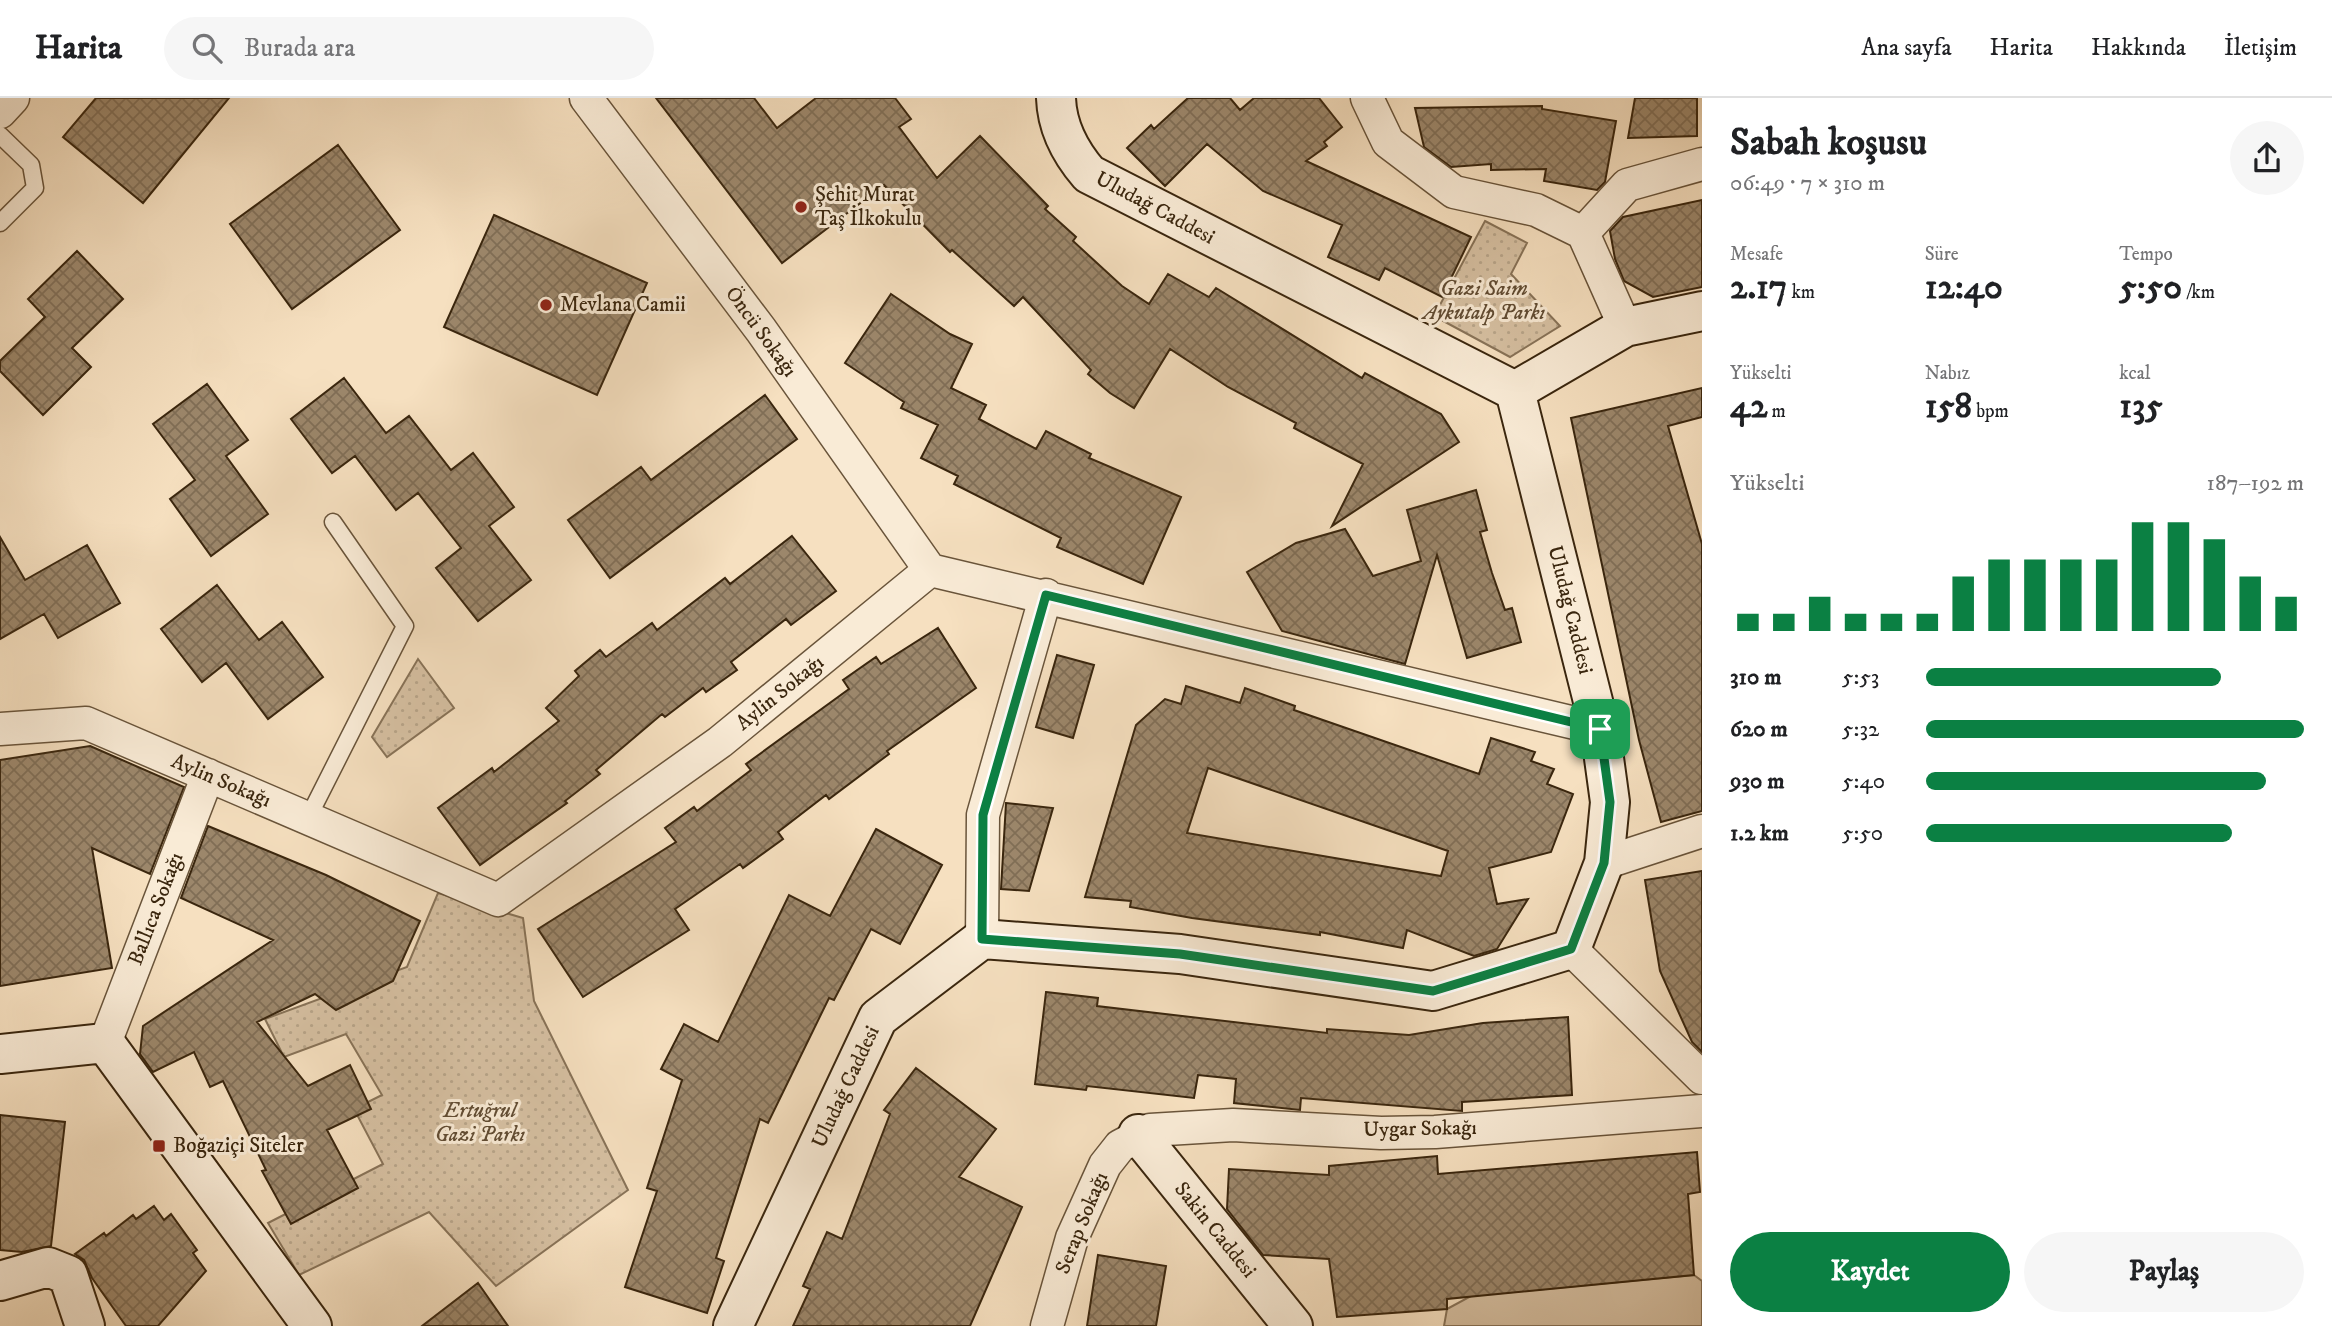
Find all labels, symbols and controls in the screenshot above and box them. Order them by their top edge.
search box [164,17,654,80]
text: Harita [35,28,122,69]
icon: search [188,29,226,67]
text: Burada ara [244,32,355,65]
text: Ana sayfa [1861,33,1952,63]
text: Harita [1990,33,2053,63]
text: Hakkında [2091,33,2186,63]
text: İletişim [2224,33,2297,63]
text: Sabah koşusu [1730,119,1927,167]
button: share [2230,121,2304,195]
street label: Uludağ Caddesi [1091,166,1219,250]
text: 06:49 · 7 × 310 m [1730,169,1885,198]
place label: Şehit Murat Taş İlkokulu [815,182,922,232]
marker: Şehit Murat Taş İlkokulu [793,199,809,215]
text: Mesafe [1730,243,1783,266]
text: Süre [1925,243,1959,266]
text: Tempo [2119,243,2173,266]
text: 2.17 [1730,266,1787,310]
text: 12:40 [1925,266,2003,310]
text: 5:50 [2119,266,2182,310]
park label: Gazi Saim Aykutalp Parkı [1421,276,1545,326]
street label: Öncü Sokağı [719,281,803,382]
text: km [1787,281,1815,304]
text: /km [2182,281,2215,304]
place label: Mevlana Camii [560,292,686,318]
marker: Mevlana Camii [538,297,554,313]
text: Yükselti [1730,362,1791,385]
text: Nabız [1925,362,1970,385]
text: kcal [2119,362,2151,385]
text: 42 [1730,385,1767,429]
text: 158 [1925,385,1972,429]
text: 135 [2119,385,2163,429]
text: m [1767,400,1786,423]
text: bpm [1972,400,2009,423]
text: Yükselti [1730,469,1804,498]
text: 187–192 m [2206,469,2304,498]
street label: Uludağ Caddesi [1541,543,1599,677]
street label: Aylin Sokağı [731,650,829,736]
text: 310 m [1730,663,1782,692]
text: 5:53 [1842,663,1879,692]
pin [1570,699,1630,759]
icon: arrive [1581,710,1619,748]
text: 620 m [1730,715,1788,744]
text: 5:32 [1842,715,1879,744]
street label: Aylin Sokağı [167,748,275,814]
text: 930 m [1730,767,1785,796]
text: 5:40 [1842,767,1885,796]
text: 1.2 km [1730,819,1789,848]
text: 5:50 [1842,819,1883,848]
street label: Ballıca Sokağı [123,849,189,969]
street label: Uludağ Caddesi [806,1022,886,1152]
park label: Ertuğrul Gazi Parkı [435,1098,526,1148]
street label: Uygar Sokağı [1363,1115,1477,1143]
place label: Boğaziçi Siteler [173,1133,304,1159]
marker: Boğaziçi Siteler [151,1138,167,1154]
street label: Serap Sokağı [1050,1168,1114,1278]
street label: Sakin Caddesi [1168,1177,1262,1283]
button: Kaydet [1730,1232,2010,1312]
button: Paylaş [2024,1232,2304,1312]

